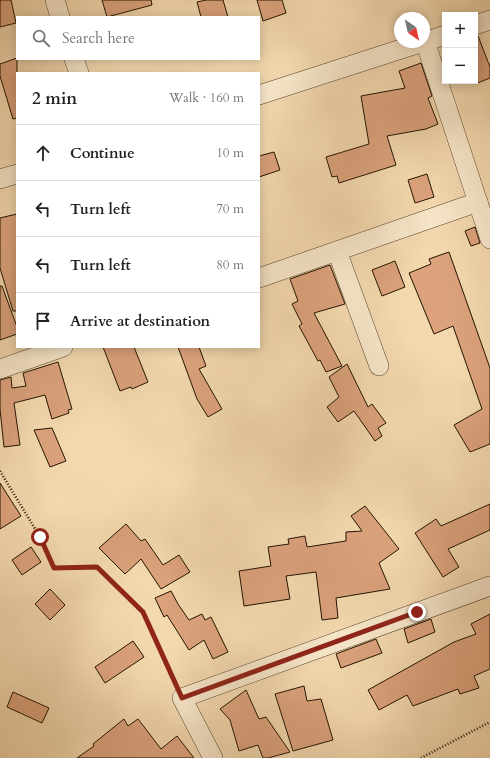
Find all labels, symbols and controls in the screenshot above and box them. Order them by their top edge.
north arrow [394,12,430,48]
map controls [442,12,478,84]
button: + [442,12,478,48]
search box [16,16,260,60]
icon: search [30,27,52,49]
text: Search here [62,28,135,48]
button: − [442,48,478,84]
text: 2 min [32,87,77,110]
text: Walk · 160 m [169,89,244,107]
icon: ahead [32,142,54,164]
text: Continue [70,143,135,163]
text: 10 m [216,144,244,162]
icon: left [32,198,54,220]
text: Turn left [70,199,131,219]
text: 70 m [216,200,244,218]
icon: left [32,254,54,276]
text: Turn left [70,255,131,275]
text: 80 m [216,256,244,274]
icon: arrive [32,310,54,332]
text: Arrive at destination [70,311,210,331]
route start [31,528,49,546]
route end [408,603,426,621]

